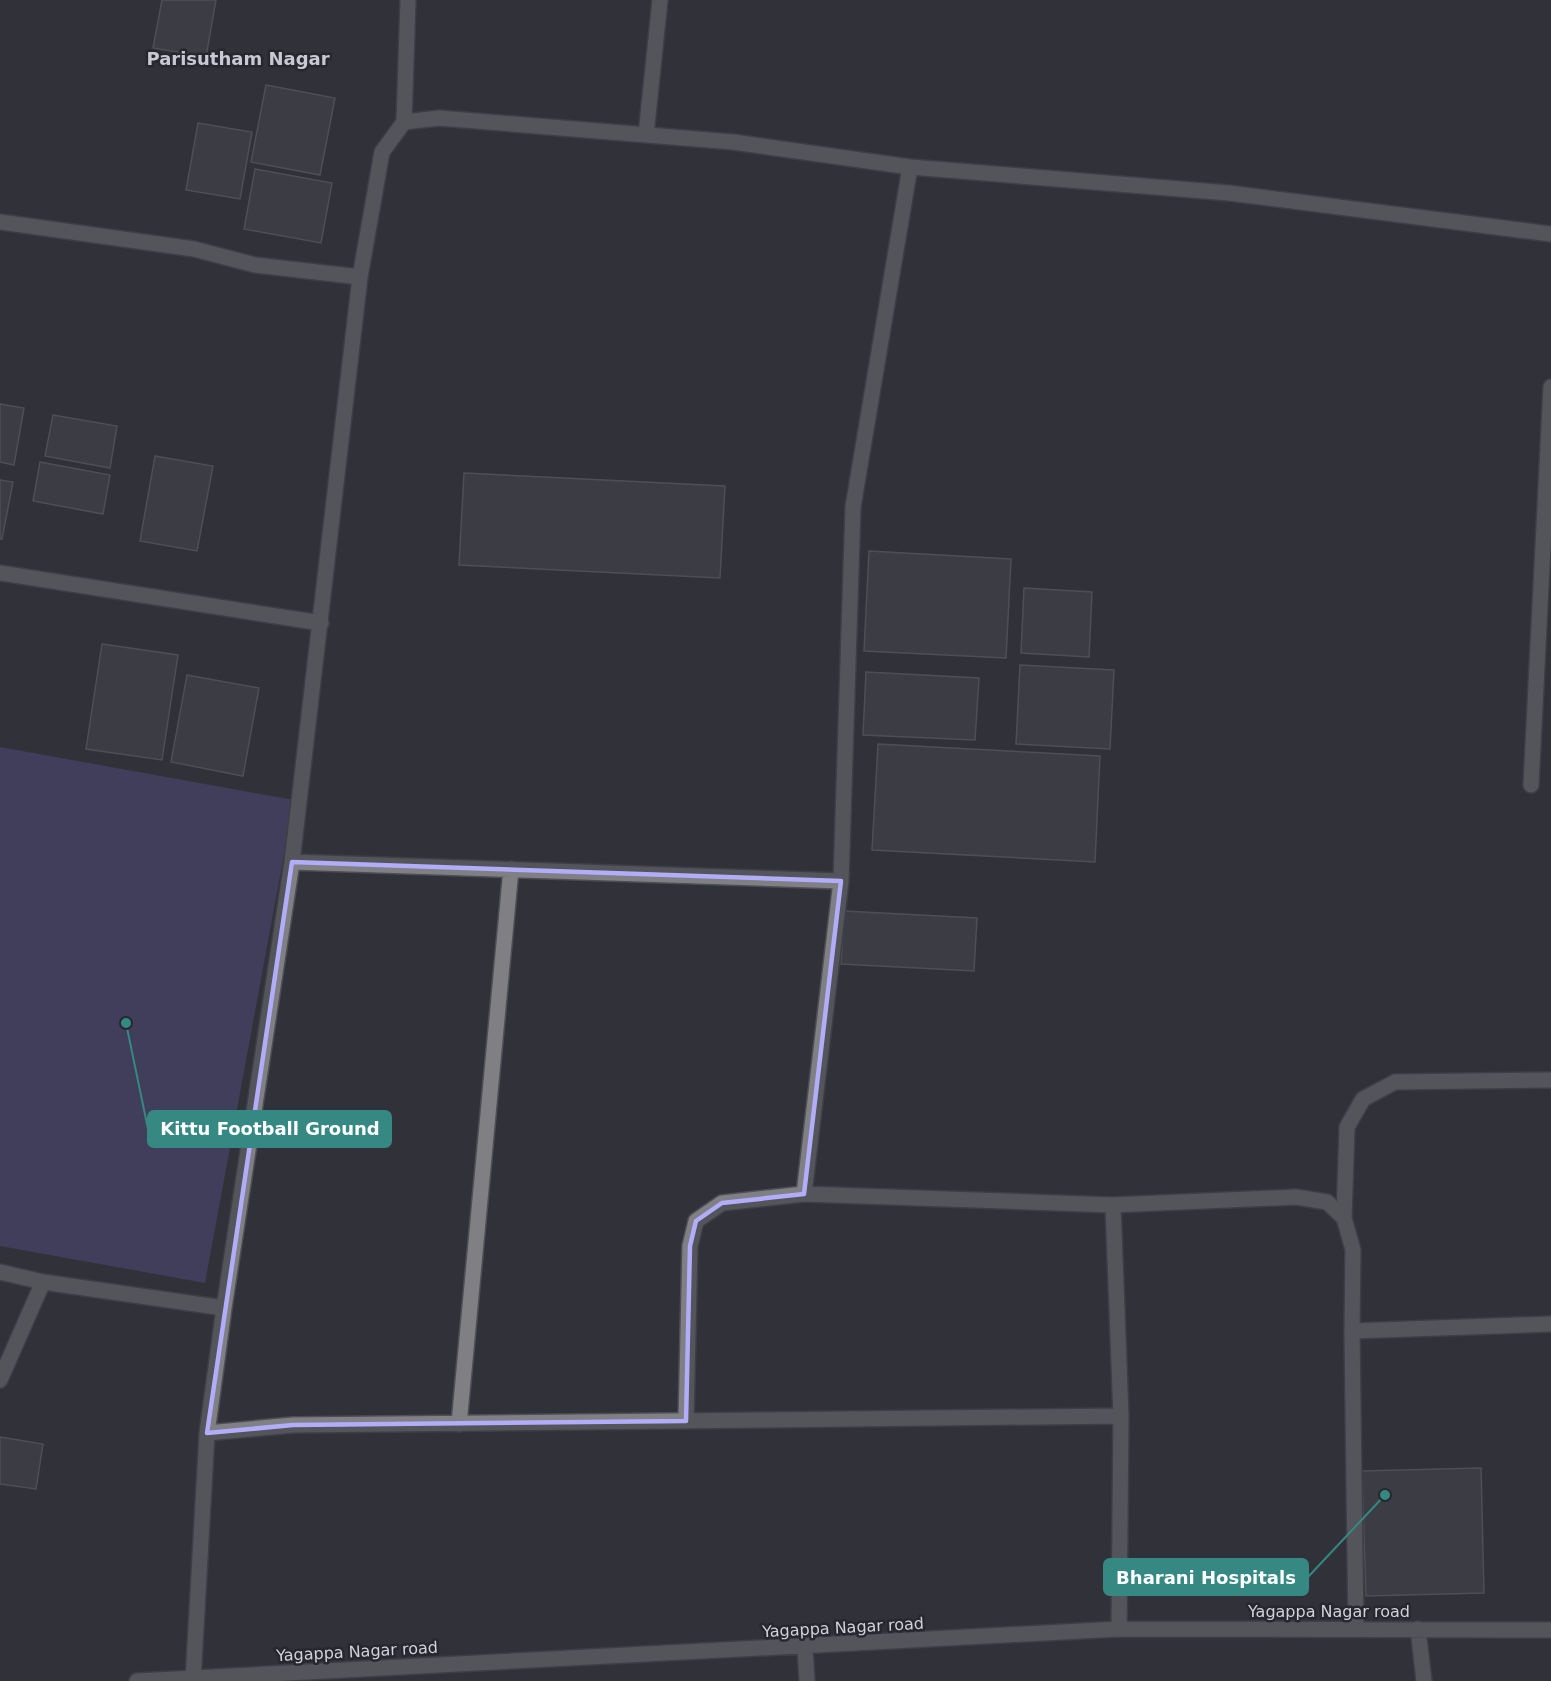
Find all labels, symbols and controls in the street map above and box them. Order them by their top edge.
district label: Parisutham Nagar [146,48,330,69]
callout: Kittu Football Ground [148,1111,391,1147]
text: Kittu Football Ground [160,1118,380,1139]
callout: Bharani Hospitals [1104,1559,1308,1595]
text: Bharani Hospitals [1116,1567,1296,1588]
street label: Yagappa Nagar road [1247,1602,1410,1621]
street label: Yagappa Nagar road [761,1614,924,1641]
street label: Yagappa Nagar road [275,1638,438,1665]

